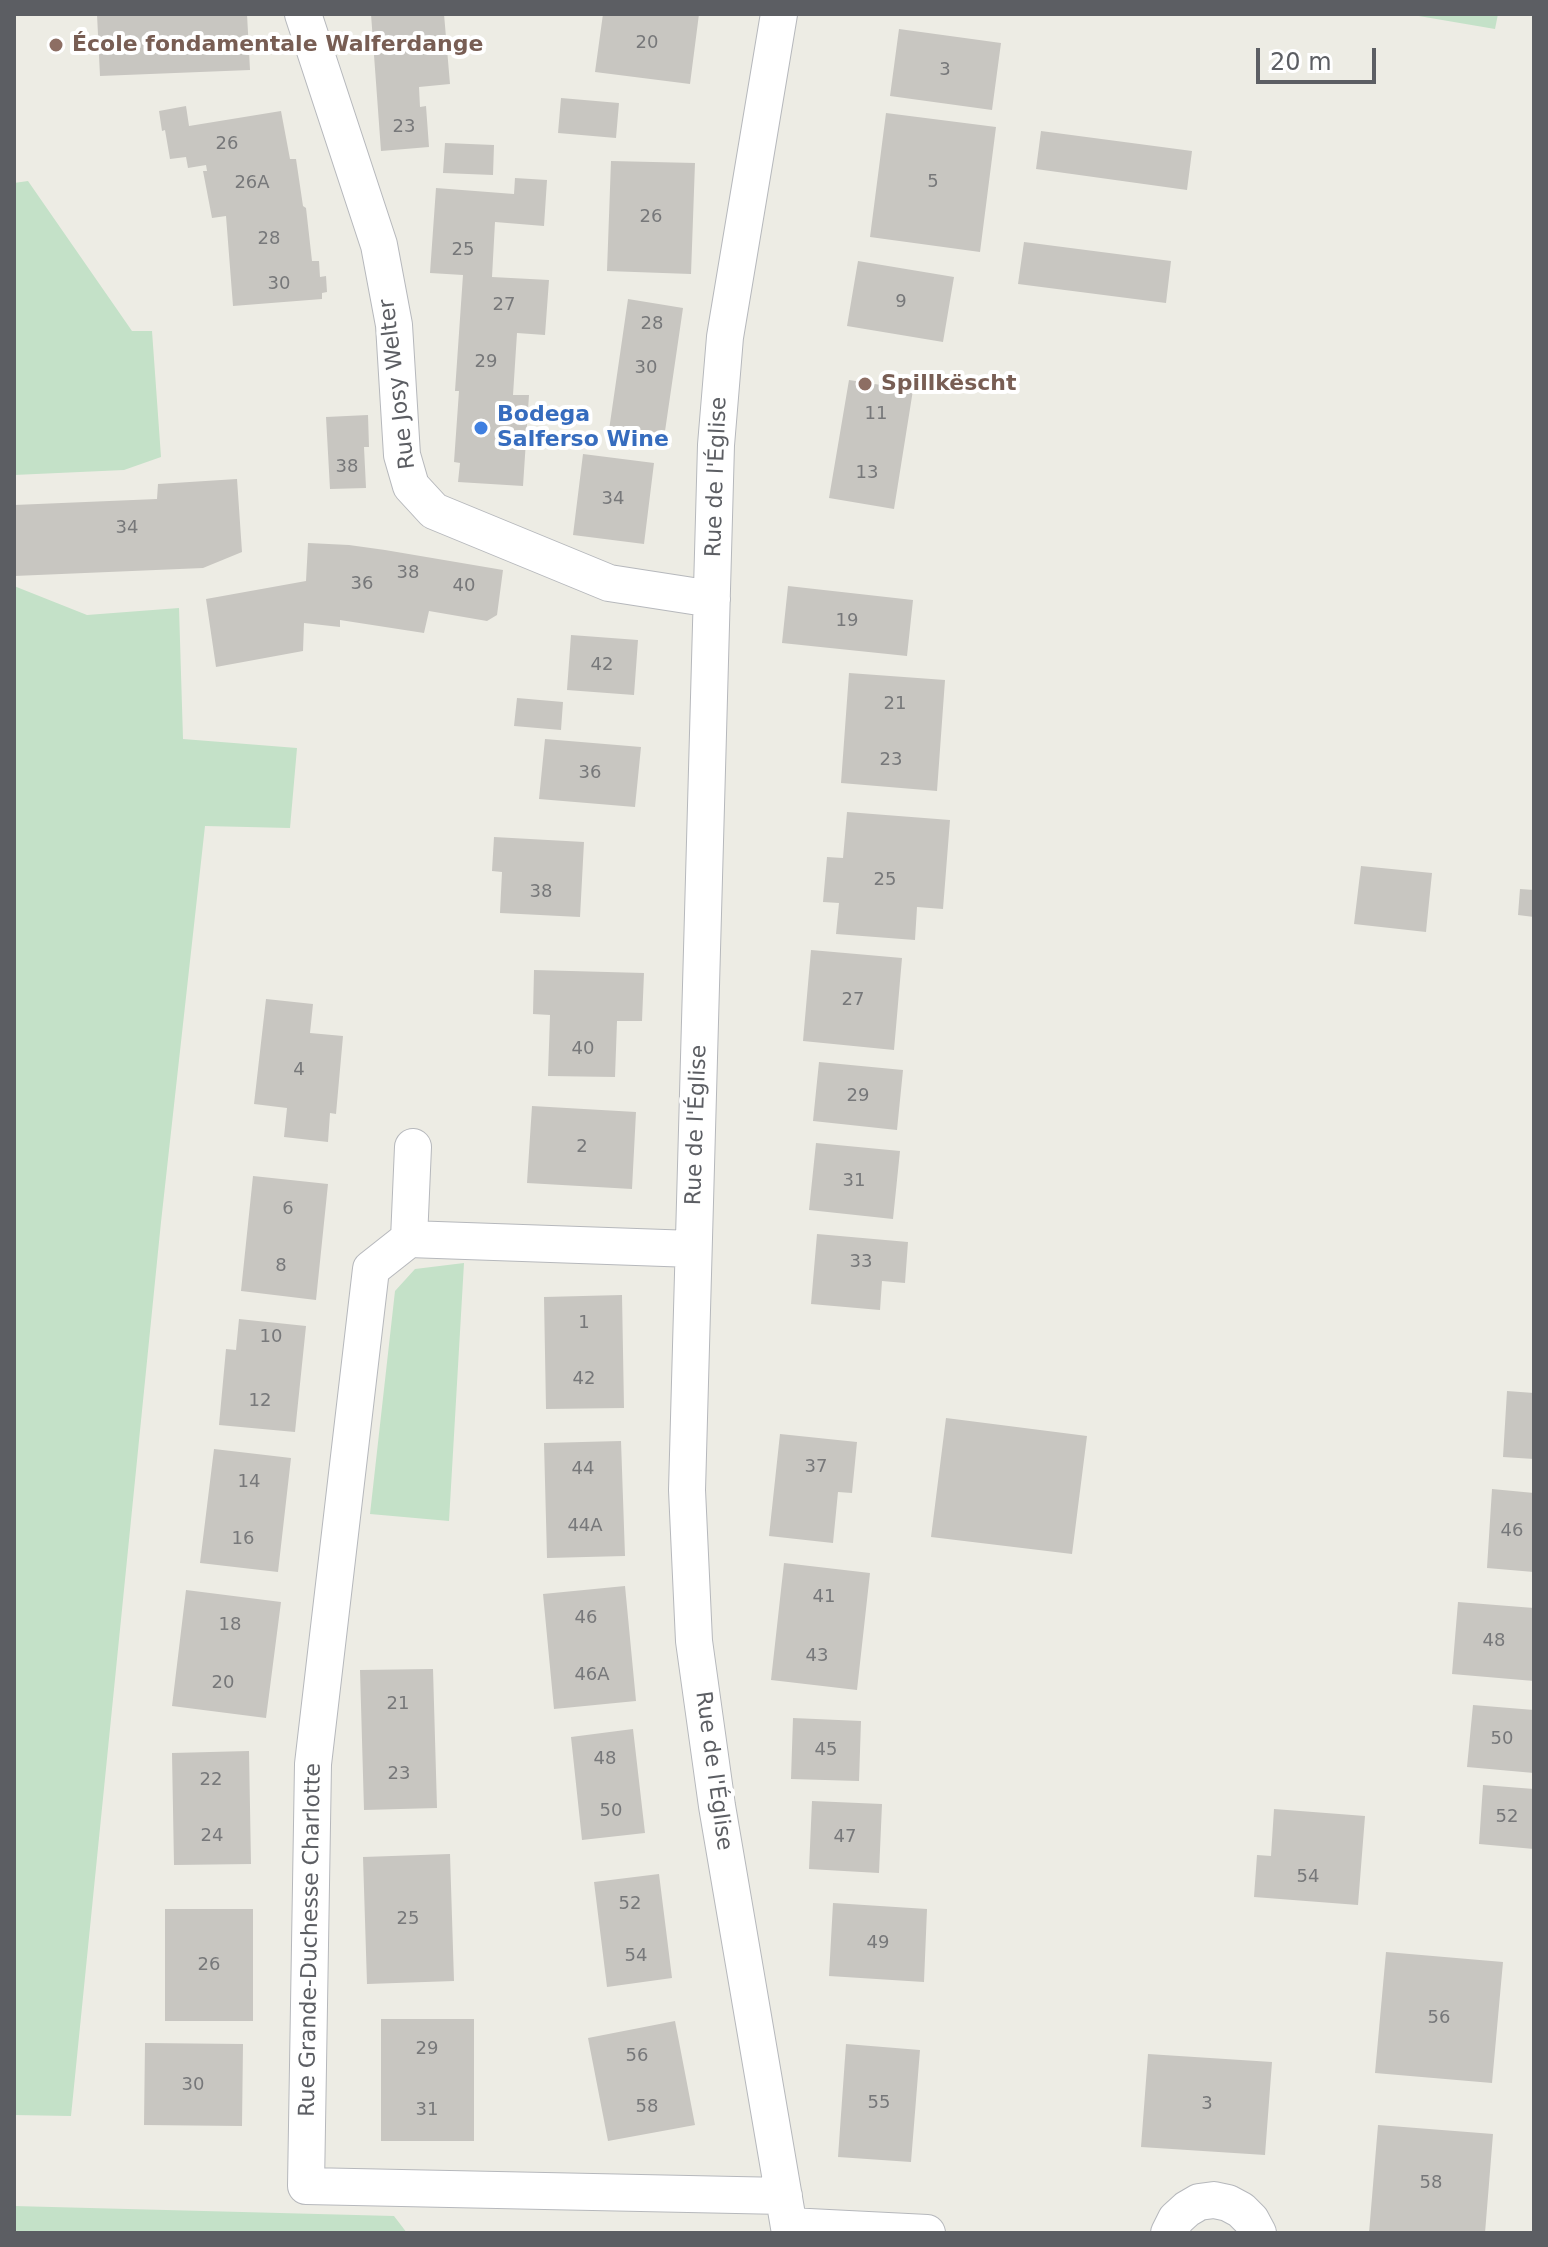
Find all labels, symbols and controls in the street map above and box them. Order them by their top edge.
place label: École fondamentale Walferdange [72,32,483,58]
house number: 20 [636,32,658,54]
scale bar [1260,32,1380,82]
marker: École fondamentale Walferdange [47,36,65,54]
text: 20 m [1270,48,1332,76]
house number: 3 [939,59,951,81]
house number: 23 [393,116,415,138]
house number: 26 [216,133,238,155]
house number: 5 [927,171,939,193]
house number: 26A [234,172,270,194]
house number: 26 [640,206,662,228]
house number: 28 [258,228,280,250]
house number: 25 [452,239,474,261]
house number: 30 [268,273,290,295]
house number: 9 [895,291,907,313]
house number: 27 [493,294,515,316]
street label: Rue Josy Welter [374,297,422,471]
house number: 28 [641,313,663,335]
house number: 29 [475,351,497,373]
house number: 30 [635,357,657,379]
place label: Spillkëscht [881,371,1016,397]
marker: Spillkëscht [856,375,874,393]
street label: Rue de l'Église [701,396,733,558]
place label: Bodega Salferso Wine [497,402,669,454]
house number: 11 [865,403,887,425]
marker: Bodega Salferso Wine [472,419,490,437]
house number: 38 [336,456,358,478]
house number: 13 [856,462,878,484]
house number: 34 [602,488,624,510]
house number: 34 [116,517,138,539]
house number: 38 [397,562,419,584]
house number: 36 [351,573,373,595]
house number: 40 [453,575,475,597]
house number: 19 [836,610,858,632]
house number: 42 [591,654,613,676]
house number: 21 [884,693,906,715]
house number: 23 [880,749,902,771]
house number: 36 [579,762,601,784]
house number: 25 [874,869,896,891]
house number: 38 [530,881,552,903]
house number: 27 [842,989,864,1011]
house number: 40 [572,1038,594,1060]
street label: Rue de l'Église [681,1044,713,1206]
house number: 4 [293,1059,305,1081]
house number: 29 [847,1085,869,1107]
house number: 2 [576,1136,588,1158]
house number: 31 [843,1170,865,1192]
house number: 6 [282,1198,294,1220]
house number: 33 [850,1251,872,1273]
house number: 8 [275,1255,287,1277]
house number: 1 [578,1312,590,1334]
house number: 10 [260,1326,282,1348]
house number: 42 [573,1368,595,1390]
house number: 12 [249,1390,271,1412]
house number: 37 [805,1456,827,1478]
house number: 44 [572,1458,594,1480]
house number: 14 [238,1471,260,1493]
house number: 44A [567,1515,603,1537]
house number: 46 [1501,1520,1523,1542]
house number: 16 [232,1528,254,1550]
house number: 41 [813,1586,835,1608]
house number: 46 [575,1607,597,1629]
house number: 18 [219,1614,241,1636]
house number: 48 [1483,1630,1505,1652]
house number: 43 [806,1645,828,1667]
house number: 46A [574,1664,610,1686]
house number: 20 [212,1672,234,1694]
street label: Rue de l'Église [689,1690,737,1852]
house number: 21 [387,1693,409,1715]
house number: 50 [1491,1728,1513,1750]
house number: 45 [815,1739,837,1761]
house number: 48 [594,1748,616,1770]
street label: Rue Grande-Duchesse Charlotte [295,1763,327,2117]
house number: 23 [388,1763,410,1785]
house number: 22 [200,1769,222,1791]
house number: 50 [600,1800,622,1822]
house number: 52 [1496,1806,1518,1828]
house number: 24 [201,1825,223,1847]
house number: 47 [834,1826,856,1848]
house number: 54 [1297,1866,1319,1888]
house number: 52 [619,1893,641,1915]
house number: 25 [397,1908,419,1930]
house number: 49 [867,1932,889,1954]
house number: 54 [625,1945,647,1967]
house number: 26 [198,1954,220,1976]
house number: 56 [1428,2007,1450,2029]
house number: 29 [416,2038,438,2060]
house number: 56 [626,2045,648,2067]
house number: 30 [182,2074,204,2096]
house number: 55 [868,2092,890,2114]
house number: 3 [1201,2093,1213,2115]
house number: 58 [636,2096,658,2118]
house number: 31 [416,2099,438,2121]
house number: 58 [1420,2172,1442,2194]

